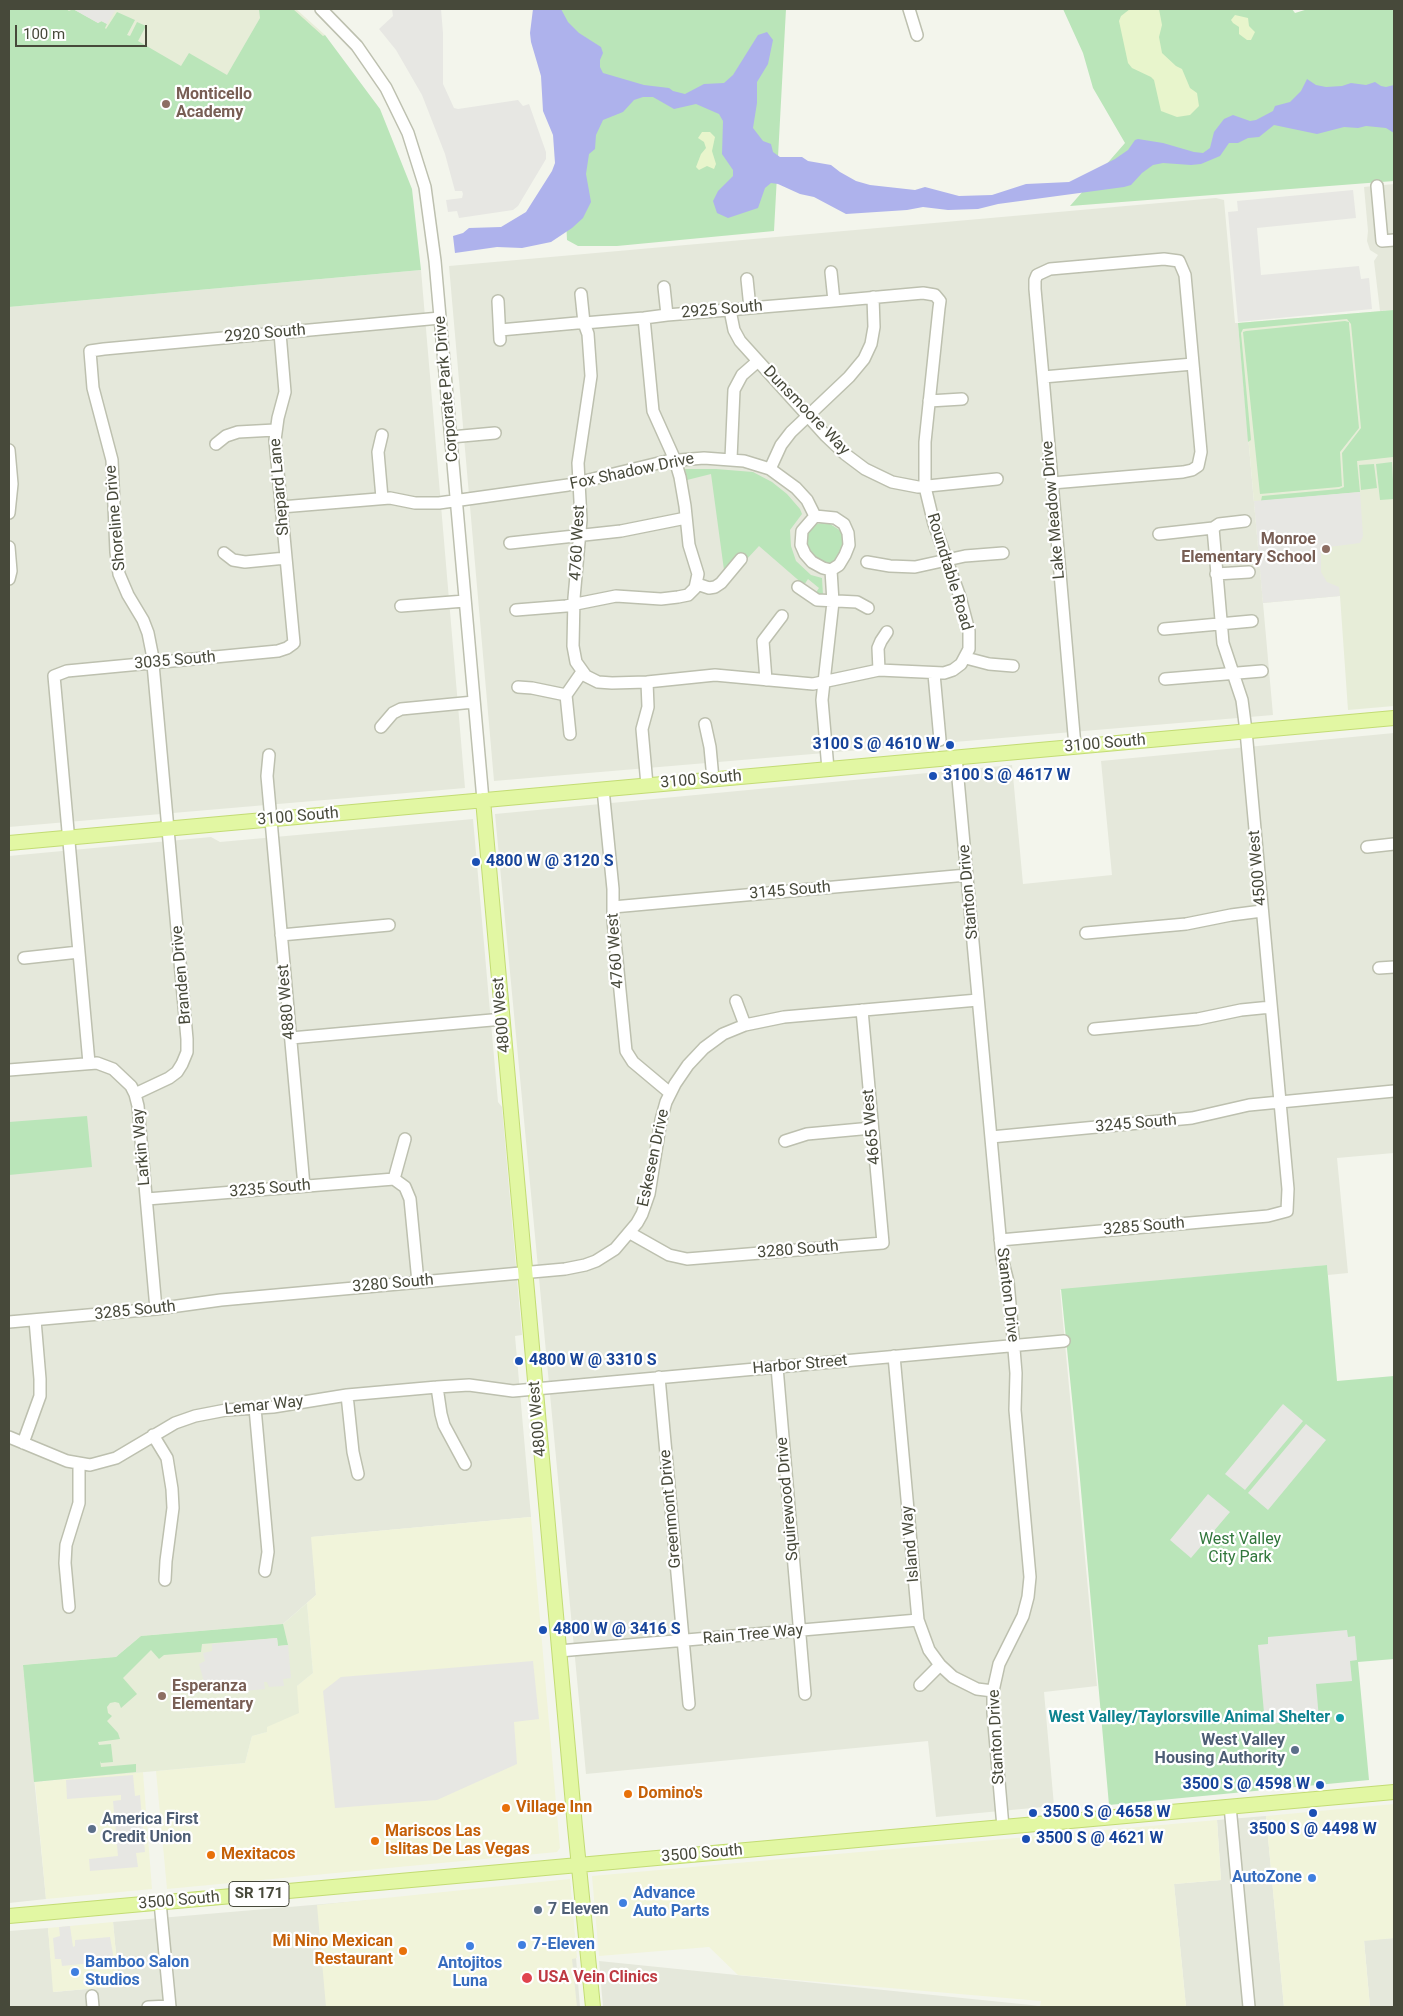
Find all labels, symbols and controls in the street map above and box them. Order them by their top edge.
scale bar [18,15,150,47]
text: 100 m [23,25,65,43]
place label: Monticello Academy [176,85,252,123]
marker: Monticello Academy [160,98,172,110]
street label: 2925 South [681,297,763,323]
street label: Corporate Park Drive [431,315,463,463]
street label: 2920 South [224,321,306,347]
street label: Dunsmoore Way [759,362,853,460]
street label: Shepard Lane [266,438,294,536]
street label: Lake Meadow Drive [1038,440,1070,580]
street label: Fox Shadow Drive [568,449,696,495]
street label: Shoreline Drive [102,464,130,572]
street label: 4760 West [566,505,590,581]
street label: Roundtable Road [922,511,976,633]
place label: Monroe Elementary School [1181,530,1316,568]
marker: Monroe Elementary School [1320,543,1332,555]
street label: 3035 South [134,648,216,674]
street label: 3100 South [1064,731,1146,757]
place label: 3100 S @ 4610 W [812,735,940,755]
marker: 3100 S @ 4610 W [944,739,956,751]
place label: 3100 S @ 4617 W [943,766,1071,786]
street label: 3100 South [660,767,742,793]
marker: 3100 S @ 4617 W [927,770,939,782]
street label: 3100 South [257,804,339,830]
street label: 4500 West [1245,829,1271,907]
street label: Stanton Drive [955,844,983,940]
place label: 4800 W @ 3120 S [486,852,614,872]
marker: 4800 W @ 3120 S [470,856,482,868]
street label: 3145 South [749,878,831,904]
street label: 4760 West [604,912,628,990]
street label: Branden Drive [168,925,196,1025]
street label: 4880 West [274,963,300,1041]
street label: 4800 West [489,976,515,1054]
street label: 4665 West [859,1088,885,1166]
street label: Larkin Way [129,1107,155,1187]
street label: Eskesen Drive [634,1107,674,1209]
street label: 3245 South [1095,1111,1177,1137]
street label: 3235 South [229,1176,311,1202]
street label: 3285 South [1103,1214,1185,1240]
street label: 3280 South [757,1237,839,1263]
street label: Stanton Drive [992,1247,1022,1343]
street label: 3280 South [352,1271,434,1297]
street label: 3285 South [94,1297,176,1325]
place label: 4800 W @ 3310 S [529,1351,657,1371]
street label: Harbor Street [752,1351,848,1379]
marker: 4800 W @ 3310 S [513,1355,525,1367]
street label: 4800 West [525,1380,551,1458]
street label: Lemar Way [224,1392,304,1420]
street label: Squirewood Drive [773,1436,803,1562]
street label: Greenmont Drive [656,1449,686,1569]
street label: Island Way [898,1505,924,1583]
park label: West Valley City Park [1199,1530,1281,1568]
place label: 4800 W @ 3416 S [553,1620,681,1640]
street label: Rain Tree Way [702,1621,804,1649]
marker: 4800 W @ 3416 S [537,1624,549,1636]
place label: Esperanza Elementary [172,1677,253,1715]
street label: Stanton Drive [985,1689,1009,1785]
marker: Esperanza Elementary [156,1690,168,1702]
place label: West Valley/Taylorsville Animal Shelter [1048,1708,1330,1728]
marker: West Valley/Taylorsville Animal Shelter [1334,1712,1346,1724]
place label: West Valley Housing Authority [1155,1731,1285,1769]
marker: West Valley Housing Authority [1289,1744,1301,1756]
place label: 3500 S @ 4598 W [1182,1775,1310,1795]
marker: 3500 S @ 4598 W [1314,1779,1326,1791]
place label: Domino's [638,1784,703,1804]
marker: Domino's [622,1788,634,1800]
place label: Village Inn [516,1798,592,1818]
marker: Village Inn [500,1802,512,1814]
place label: 3500 S @ 4658 W [1043,1803,1171,1823]
marker: 3500 S @ 4658 W [1027,1807,1039,1819]
marker: 3500 S @ 4498 W [1307,1807,1319,1819]
place label: America First Credit Union [102,1810,198,1848]
place label: 3500 S @ 4498 W [1249,1820,1377,1840]
place label: Mariscos Las Islitas De Las Vegas [385,1822,530,1860]
marker: America First Credit Union [86,1823,98,1835]
place label: 3500 S @ 4621 W [1036,1829,1164,1849]
marker: 3500 S @ 4621 W [1020,1833,1032,1845]
marker: Mariscos Las Islitas De Las Vegas [369,1835,381,1847]
street label: 3500 South [661,1841,743,1867]
place label: Mexitacos [221,1845,296,1865]
marker: Mexitacos [205,1849,217,1861]
place label: AutoZone [1232,1868,1302,1888]
marker: AutoZone [1306,1872,1318,1884]
road number: SR 171 [229,1882,289,1906]
place label: Advance Auto Parts [633,1884,710,1922]
street label: 3500 South [138,1888,220,1914]
marker: Advance Auto Parts [617,1897,629,1909]
place label: 7 Eleven [548,1900,609,1920]
marker: 7 Eleven [532,1904,544,1916]
place label: Mi Nino Mexican Restaurant [272,1932,393,1970]
place label: 7-Eleven [532,1935,595,1955]
marker: 7-Eleven [516,1939,528,1951]
marker: Antojitos Luna [464,1940,476,1952]
marker: Mi Nino Mexican Restaurant [397,1945,409,1957]
place label: Bamboo Salon Studios [85,1953,189,1991]
place label: Antojitos Luna [438,1954,502,1992]
marker: Bamboo Salon Studios [69,1966,81,1978]
place label: USA Vein Clinics [538,1968,658,1988]
marker: USA Vein Clinics [520,1971,534,1985]

